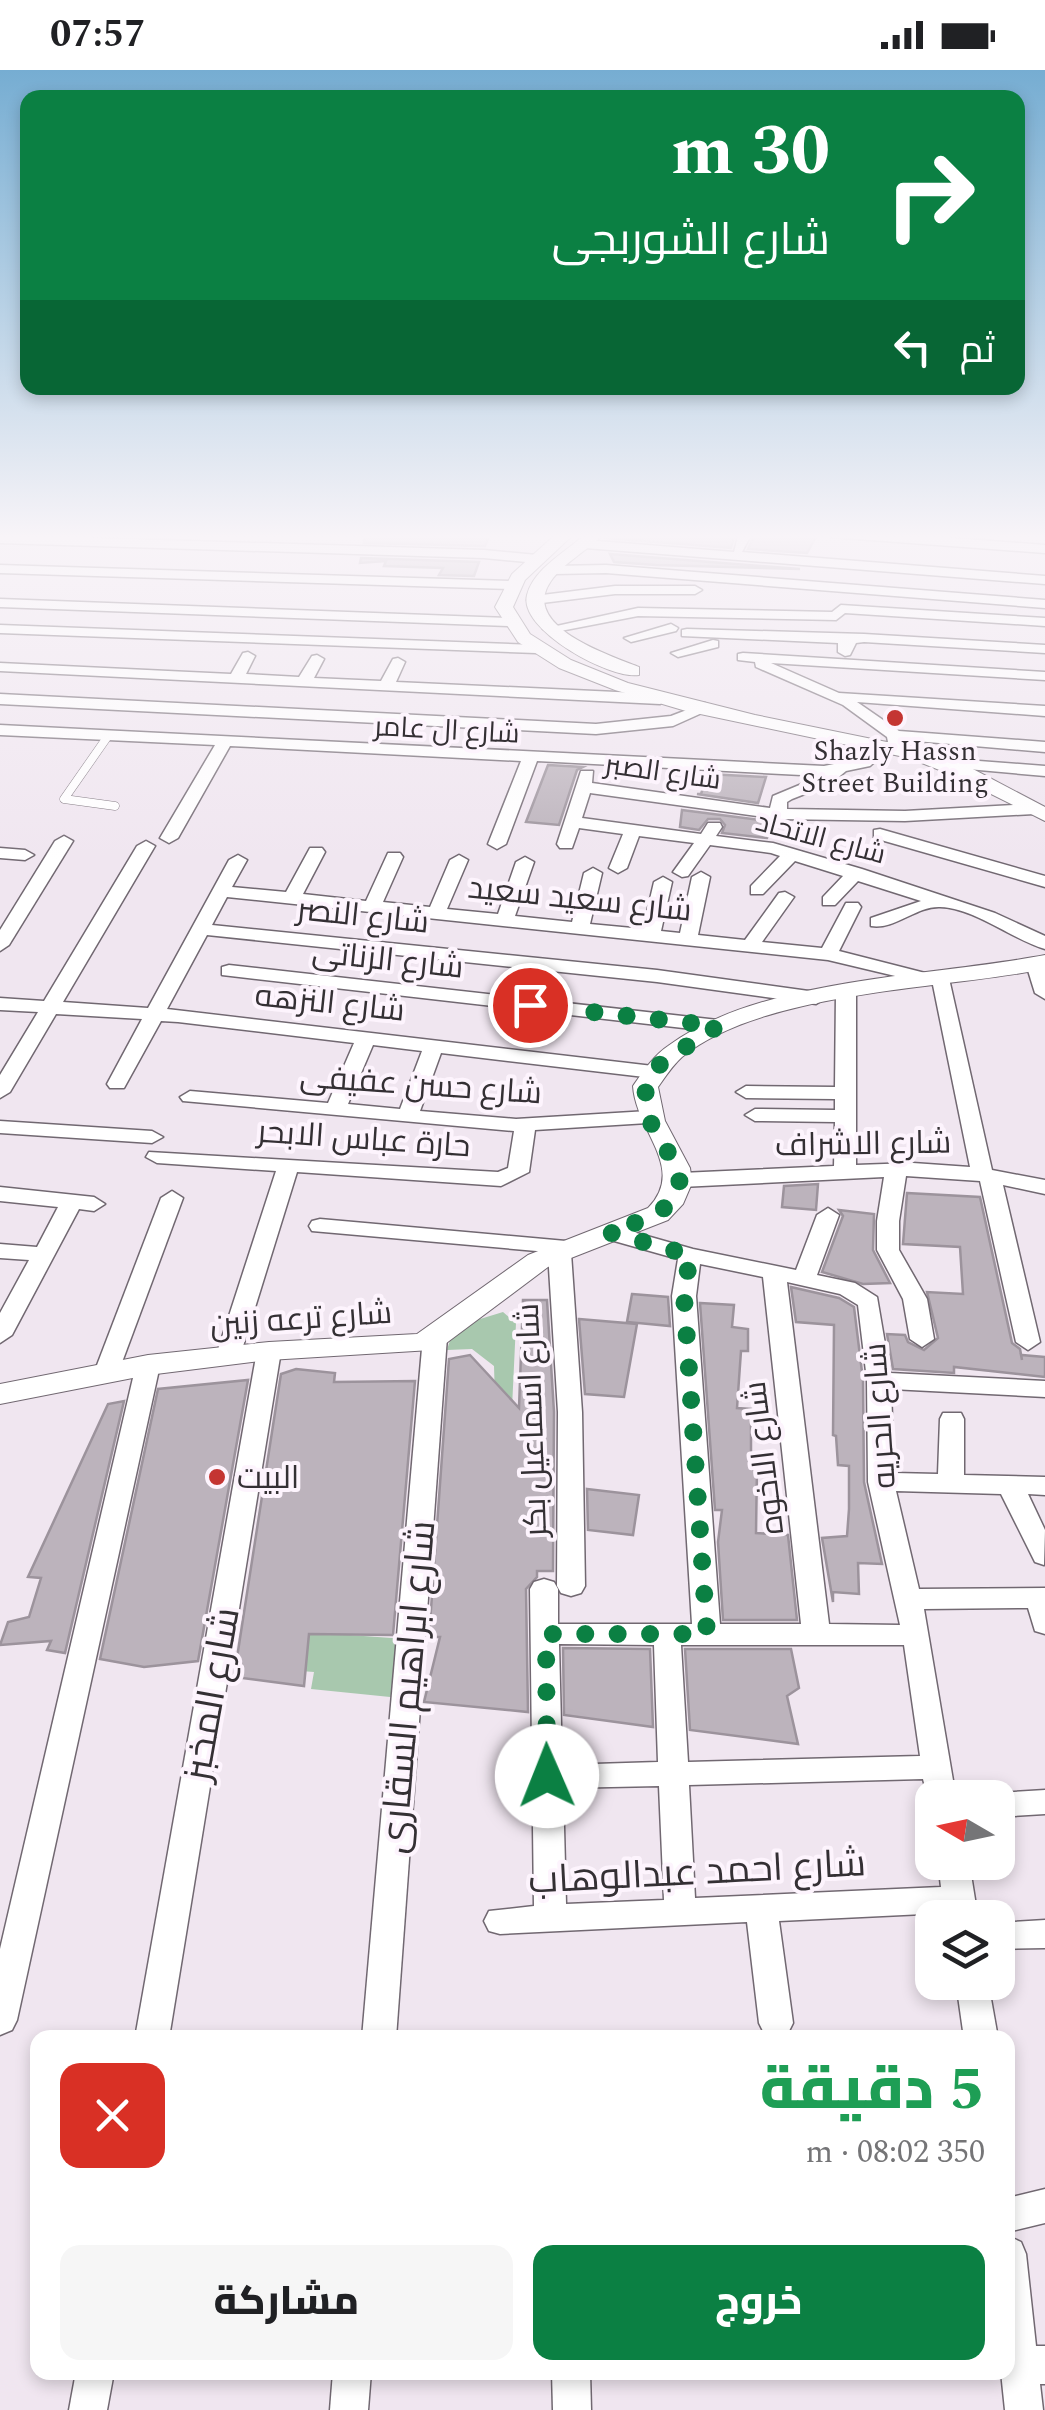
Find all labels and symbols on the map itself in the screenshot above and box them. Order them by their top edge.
street label: شارع ال عامر [371,705,521,756]
marker: Shazly Hassn Street Building [884,707,906,729]
place label: Shazly Hassn Street Building [801,730,989,805]
street label: شارع الصبر [600,743,724,802]
street label: شارع الاتحاد [751,800,890,876]
street label: شارع سعيد سعيد [466,863,694,936]
street label: شارع النصر [292,885,431,948]
street label: شارع الزناتى [310,928,466,993]
pin [488,963,573,1048]
street label: شارع النزهه [253,971,407,1036]
street label: شارع حسن عفيفى [298,1053,544,1118]
street label: حارة عباس الابحر [254,1107,472,1171]
street label: شارع الاشراف [774,1118,952,1171]
street label: شارع ترعه زنين [208,1289,394,1350]
street label: شارع اسماعيل بكر [504,1302,561,1540]
street label: شارع الحريه [851,1341,910,1490]
street label: شارع الاخوه [731,1378,798,1537]
place label: البيت [237,1454,299,1503]
marker: البيت [206,1466,228,1488]
street label: شارع ابراهيم السقارى [366,1518,452,1856]
street label: شارع المخبز [169,1603,257,1787]
position arrow [495,1724,599,1828]
north arrow [915,1780,1015,1880]
street label: شارع احمد عبدالوهاب [527,1835,867,1911]

